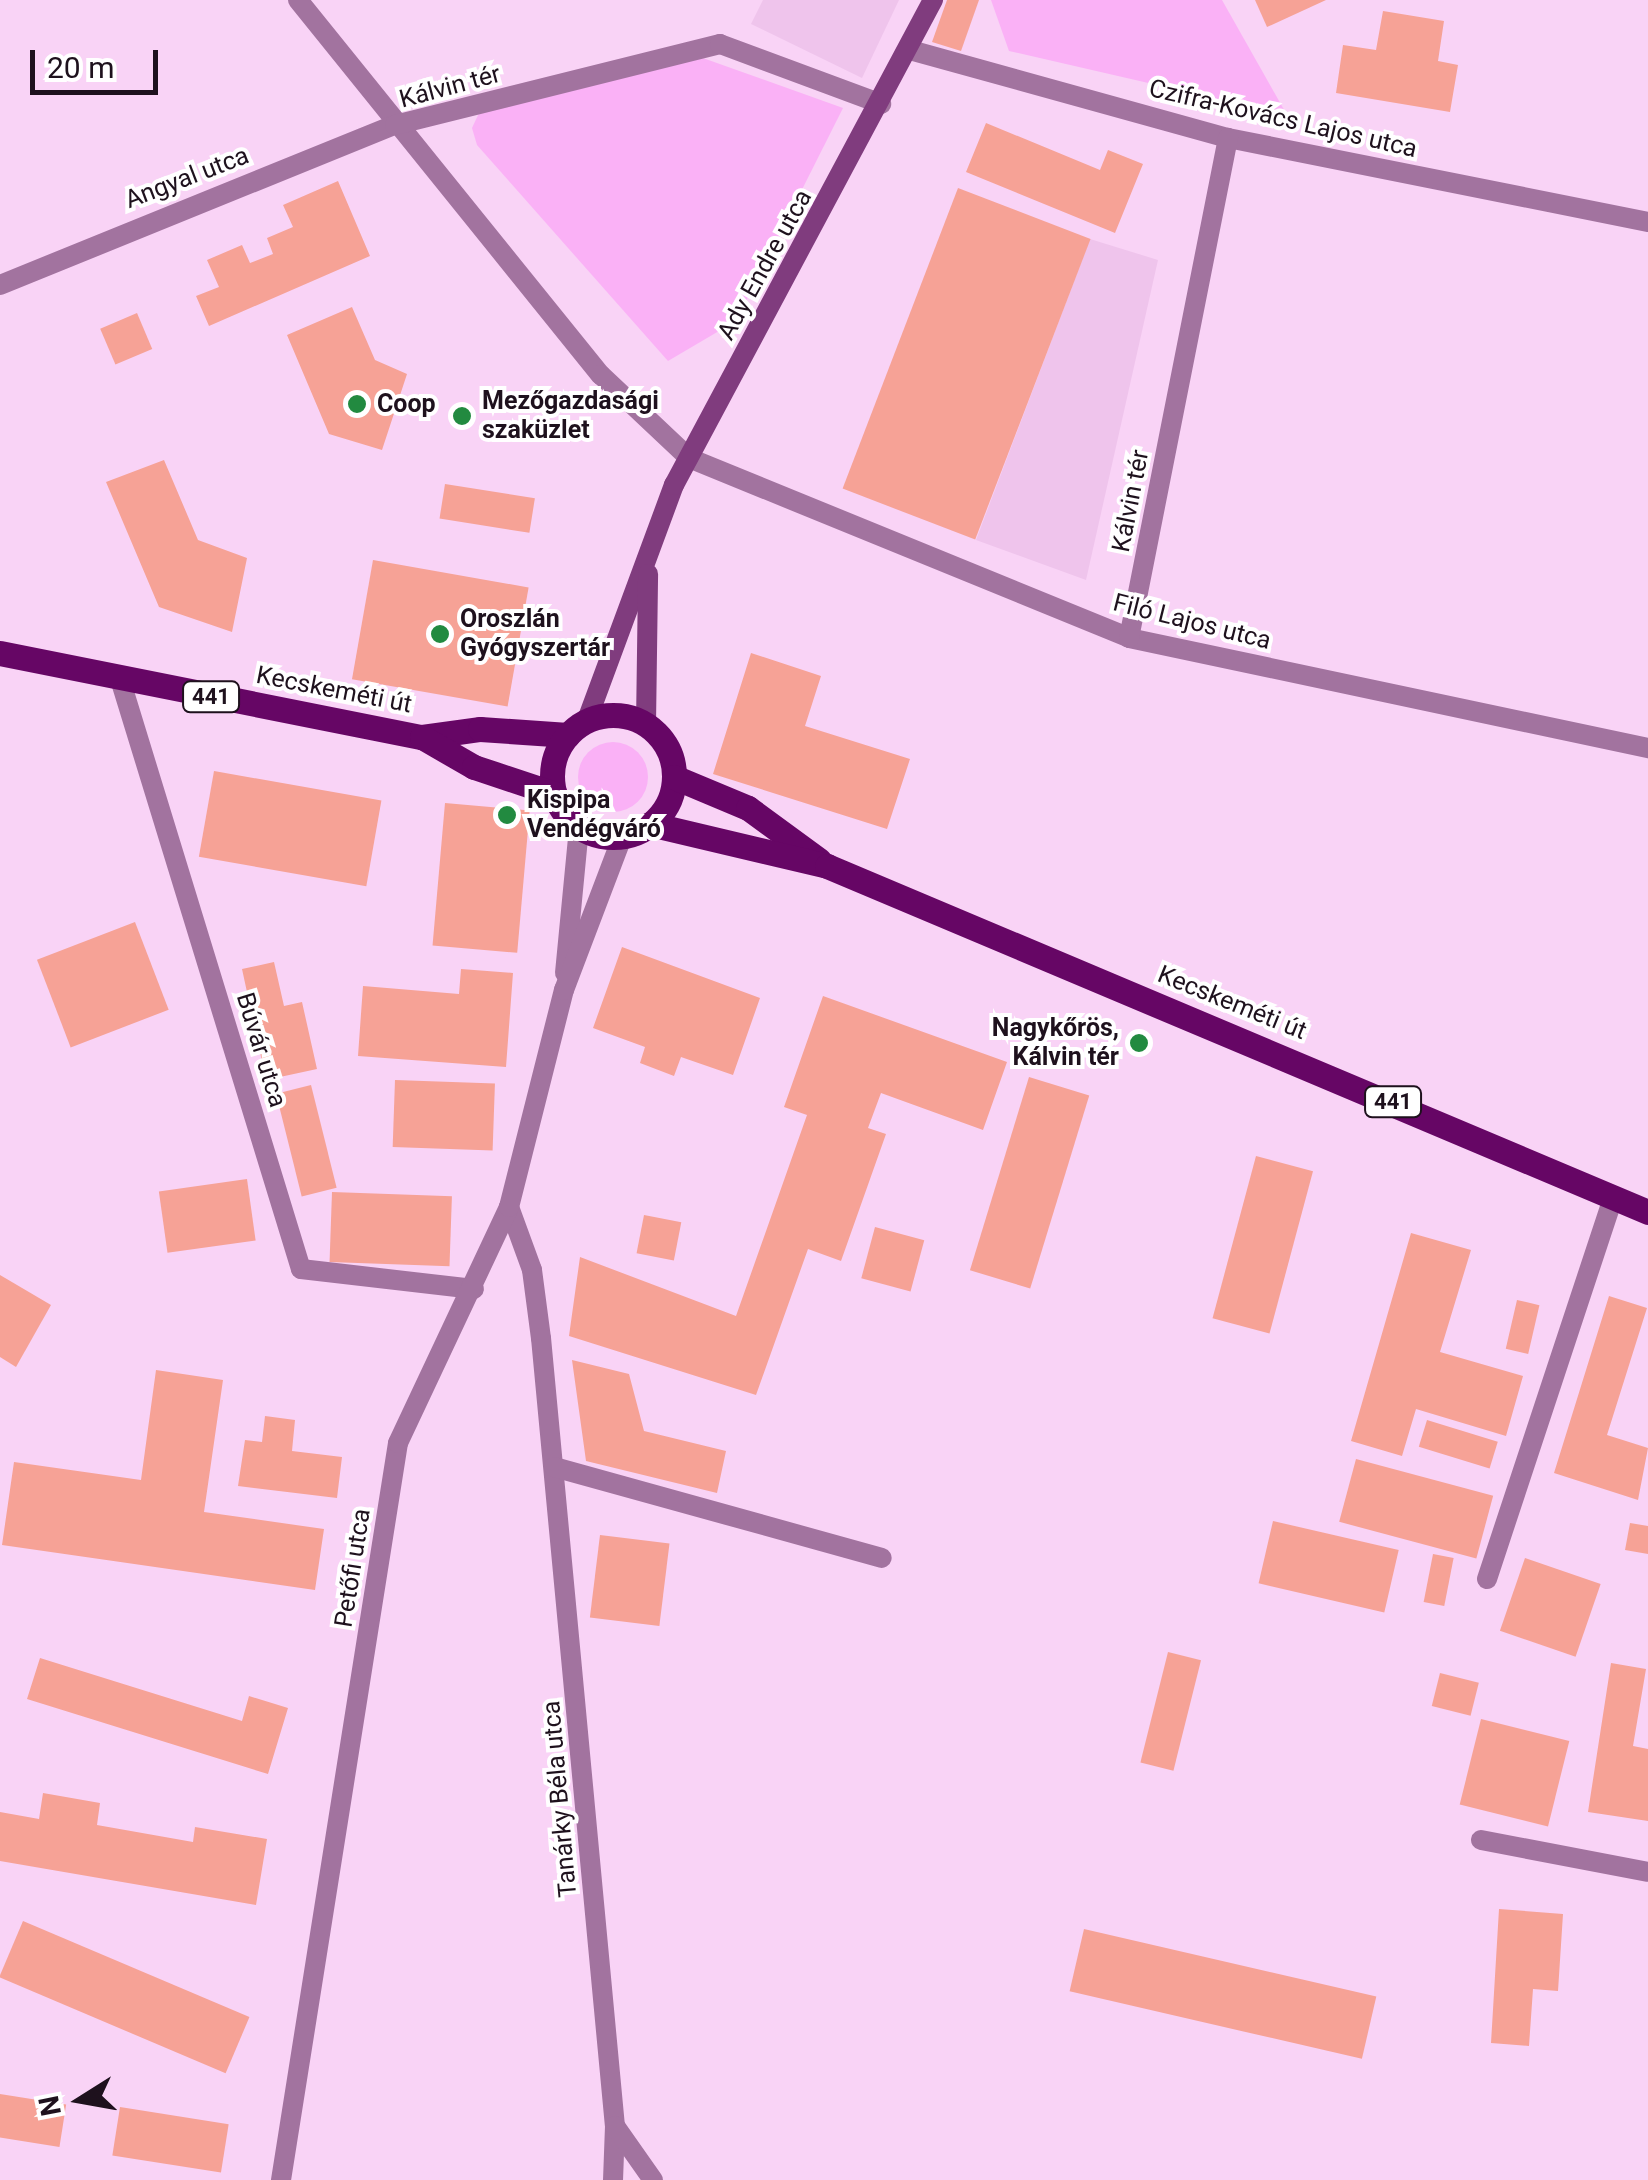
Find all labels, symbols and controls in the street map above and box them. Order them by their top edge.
scale bar [35,30,162,92]
text: 20 m [47,50,114,85]
street label: Kálvin tér [396,59,504,115]
street label: Czifra-Kovács Lajos utca [1146,74,1420,164]
street label: Angyal utca [121,141,253,215]
street label: Ady Endre utca [711,185,819,345]
place label: Mezőgazdasági szaküzlet [482,387,659,446]
place label: Coop [377,389,436,419]
marker: Coop [346,393,368,415]
marker: Mezőgazdasági szaküzlet [451,405,473,427]
street label: Kálvin tér [1106,447,1156,555]
street label: Filó Lajos utca [1110,588,1274,656]
place label: Oroszlán Gyógyszertár [460,605,610,664]
marker: Oroszlán Gyógyszertár [429,623,451,645]
street label: Kecskeméti út [254,660,414,720]
road number: 441 [181,680,241,714]
place label: Kispipa Vendégváró [527,786,661,845]
marker: Kispipa Vendégváró [496,804,518,826]
street label: Kecskeméti út [1153,960,1311,1046]
street label: Búvár utca [229,989,293,1111]
place label: Nagykőrös, Kálvin tér [992,1014,1119,1073]
marker: Nagykőrös, Kálvin tér [1128,1032,1150,1054]
road number: 441 [1363,1085,1423,1119]
street label: Petőfi utca [329,1507,377,1629]
street label: Tanárky Béla utca [536,1700,584,1898]
north arrow [30,2050,130,2150]
text: N [32,2093,68,2119]

